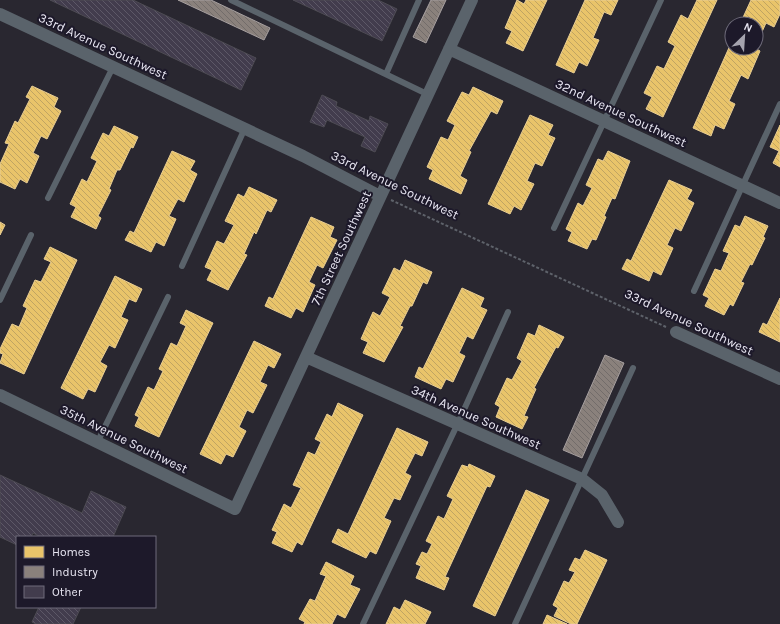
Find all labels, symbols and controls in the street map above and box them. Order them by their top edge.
street label: 33rd Avenue Southwest [36,10,170,82]
north arrow [724,16,764,56]
text: N [742,20,754,35]
street label: 32nd Avenue Southwest [553,76,689,150]
street label: 33rd Avenue Southwest [329,148,461,222]
street label: 7th Street Southwest [308,189,374,307]
street label: 33rd Avenue Southwest [622,286,756,358]
street label: 34th Avenue Southwest [409,382,543,452]
street label: 35th Avenue Southwest [58,402,190,476]
legend [16,536,156,608]
text: Homes [52,545,90,559]
text: Industry [52,565,98,579]
text: Other [52,585,83,599]

